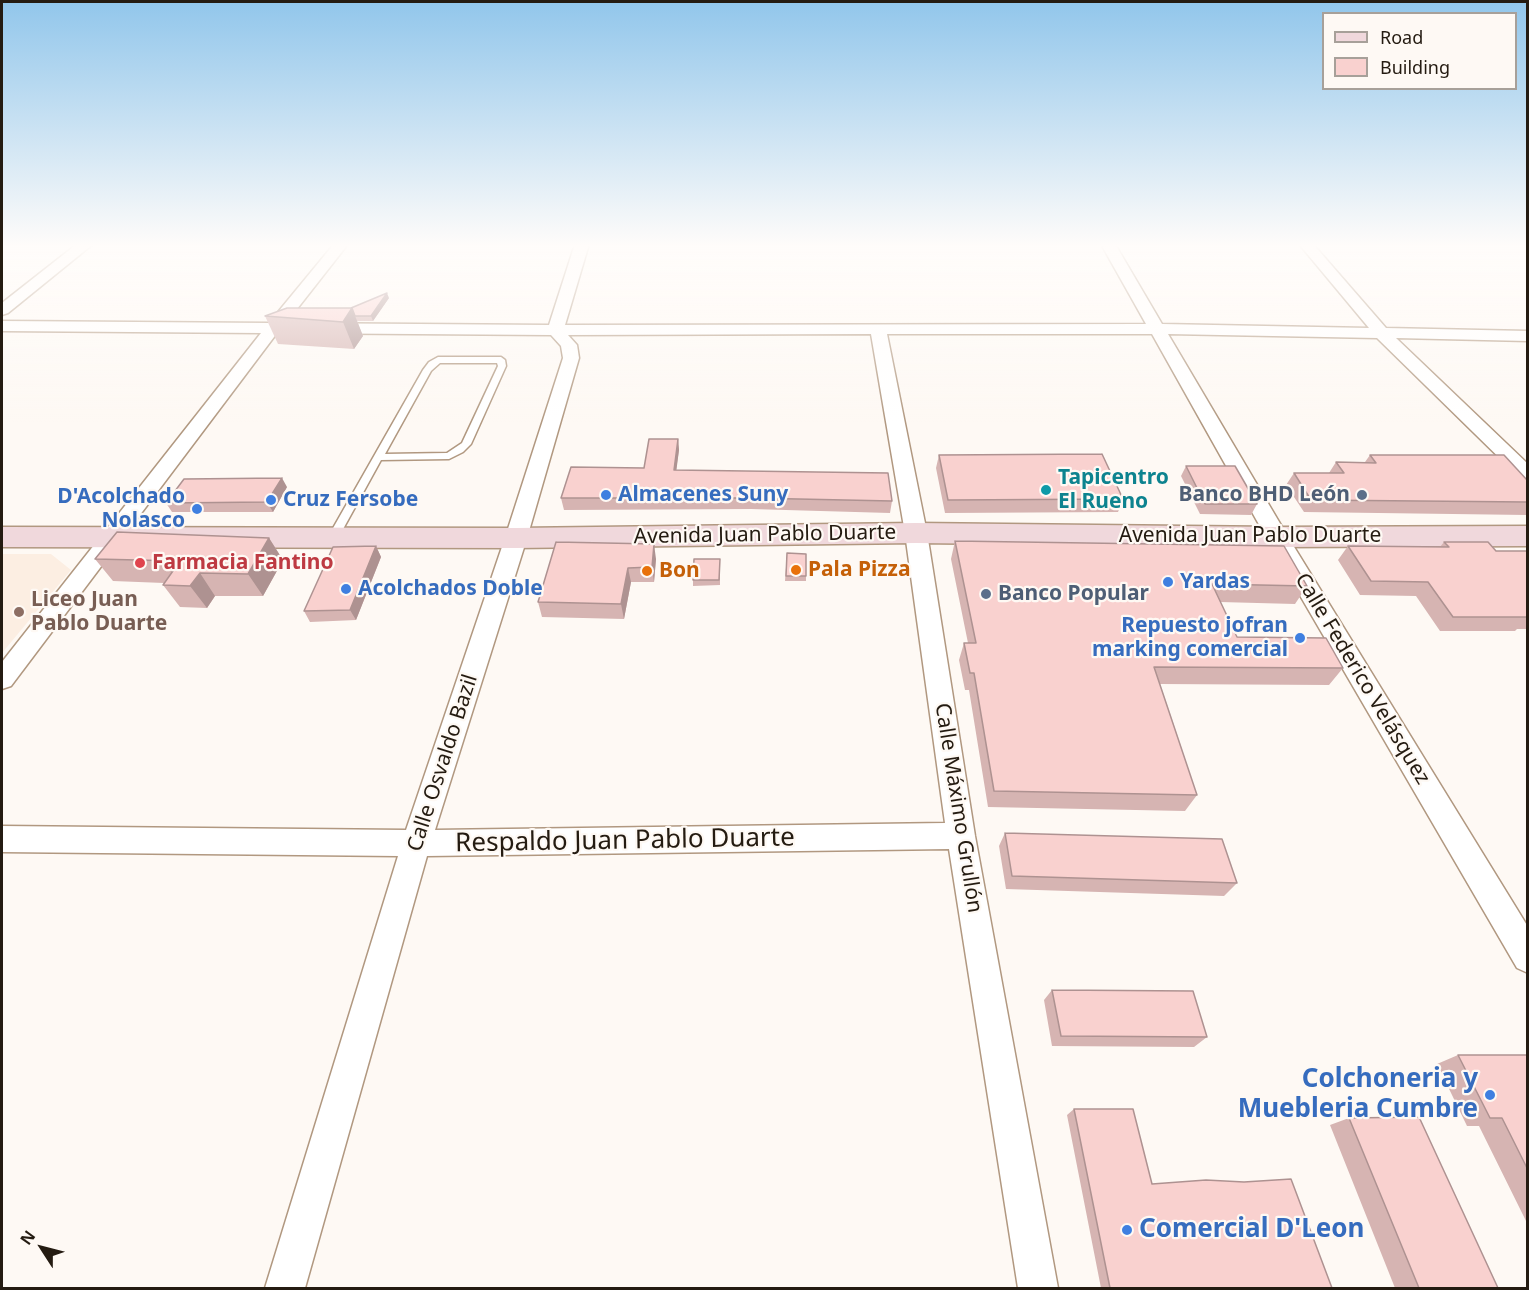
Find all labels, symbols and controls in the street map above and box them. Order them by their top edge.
legend [1322,12,1517,90]
text: Road [1380,25,1423,49]
text: Building [1380,55,1450,79]
place label: Tapicentro El Rueno [1058,465,1169,515]
place label: Almacenes Suny [618,482,788,508]
place label: Banco BHD León [1178,482,1350,508]
marker: Tapicentro El Rueno [1039,483,1053,497]
place label: D'Acolchado Nolasco [57,484,185,534]
place label: Cruz Fersobe [283,487,418,513]
marker: Almacenes Suny [599,488,613,502]
marker: Banco BHD León [1355,488,1369,502]
marker: Cruz Fersobe [264,493,278,507]
marker: D'Acolchado Nolasco [190,502,204,516]
street label: Avenida Juan Pablo Duarte [634,520,896,550]
street label: Avenida Juan Pablo Duarte [1119,523,1381,549]
place label: Farmacia Fantino [152,550,334,576]
marker: Farmacia Fantino [133,556,147,570]
place label: Pala Pizza [808,557,911,583]
place label: Bon [659,558,700,584]
marker: Pala Pizza [789,563,803,577]
marker: Bon [640,564,654,578]
place label: Yardas [1180,569,1250,595]
street label: Calle Federico Velásquez [1289,569,1435,789]
marker: Yardas [1161,575,1175,589]
place label: Acolchados Doble [358,576,543,602]
place label: Banco Popular [998,581,1149,607]
marker: Acolchados Doble [339,582,353,596]
place label: Liceo Juan Pablo Duarte [31,587,167,637]
marker: Banco Popular [979,587,993,601]
marker: Liceo Juan Pablo Duarte [12,605,26,619]
place label: Repuesto jofran marking comercial [1092,613,1288,663]
marker: Repuesto jofran marking comercial [1293,631,1307,645]
street label: Calle Osvaldo Bazil [402,671,484,855]
street label: Calle Máximo Grullón [929,701,987,915]
street label: Respaldo Juan Pablo Duarte [455,822,795,860]
place label: Colchoneria y Muebleria Cumbre [1238,1064,1478,1126]
marker: Colchoneria y Muebleria Cumbre [1483,1088,1497,1102]
place label: Comercial D'Leon [1139,1214,1364,1246]
north arrow [12,1218,72,1278]
marker: Comercial D'Leon [1120,1223,1134,1237]
text: N [15,1226,40,1249]

